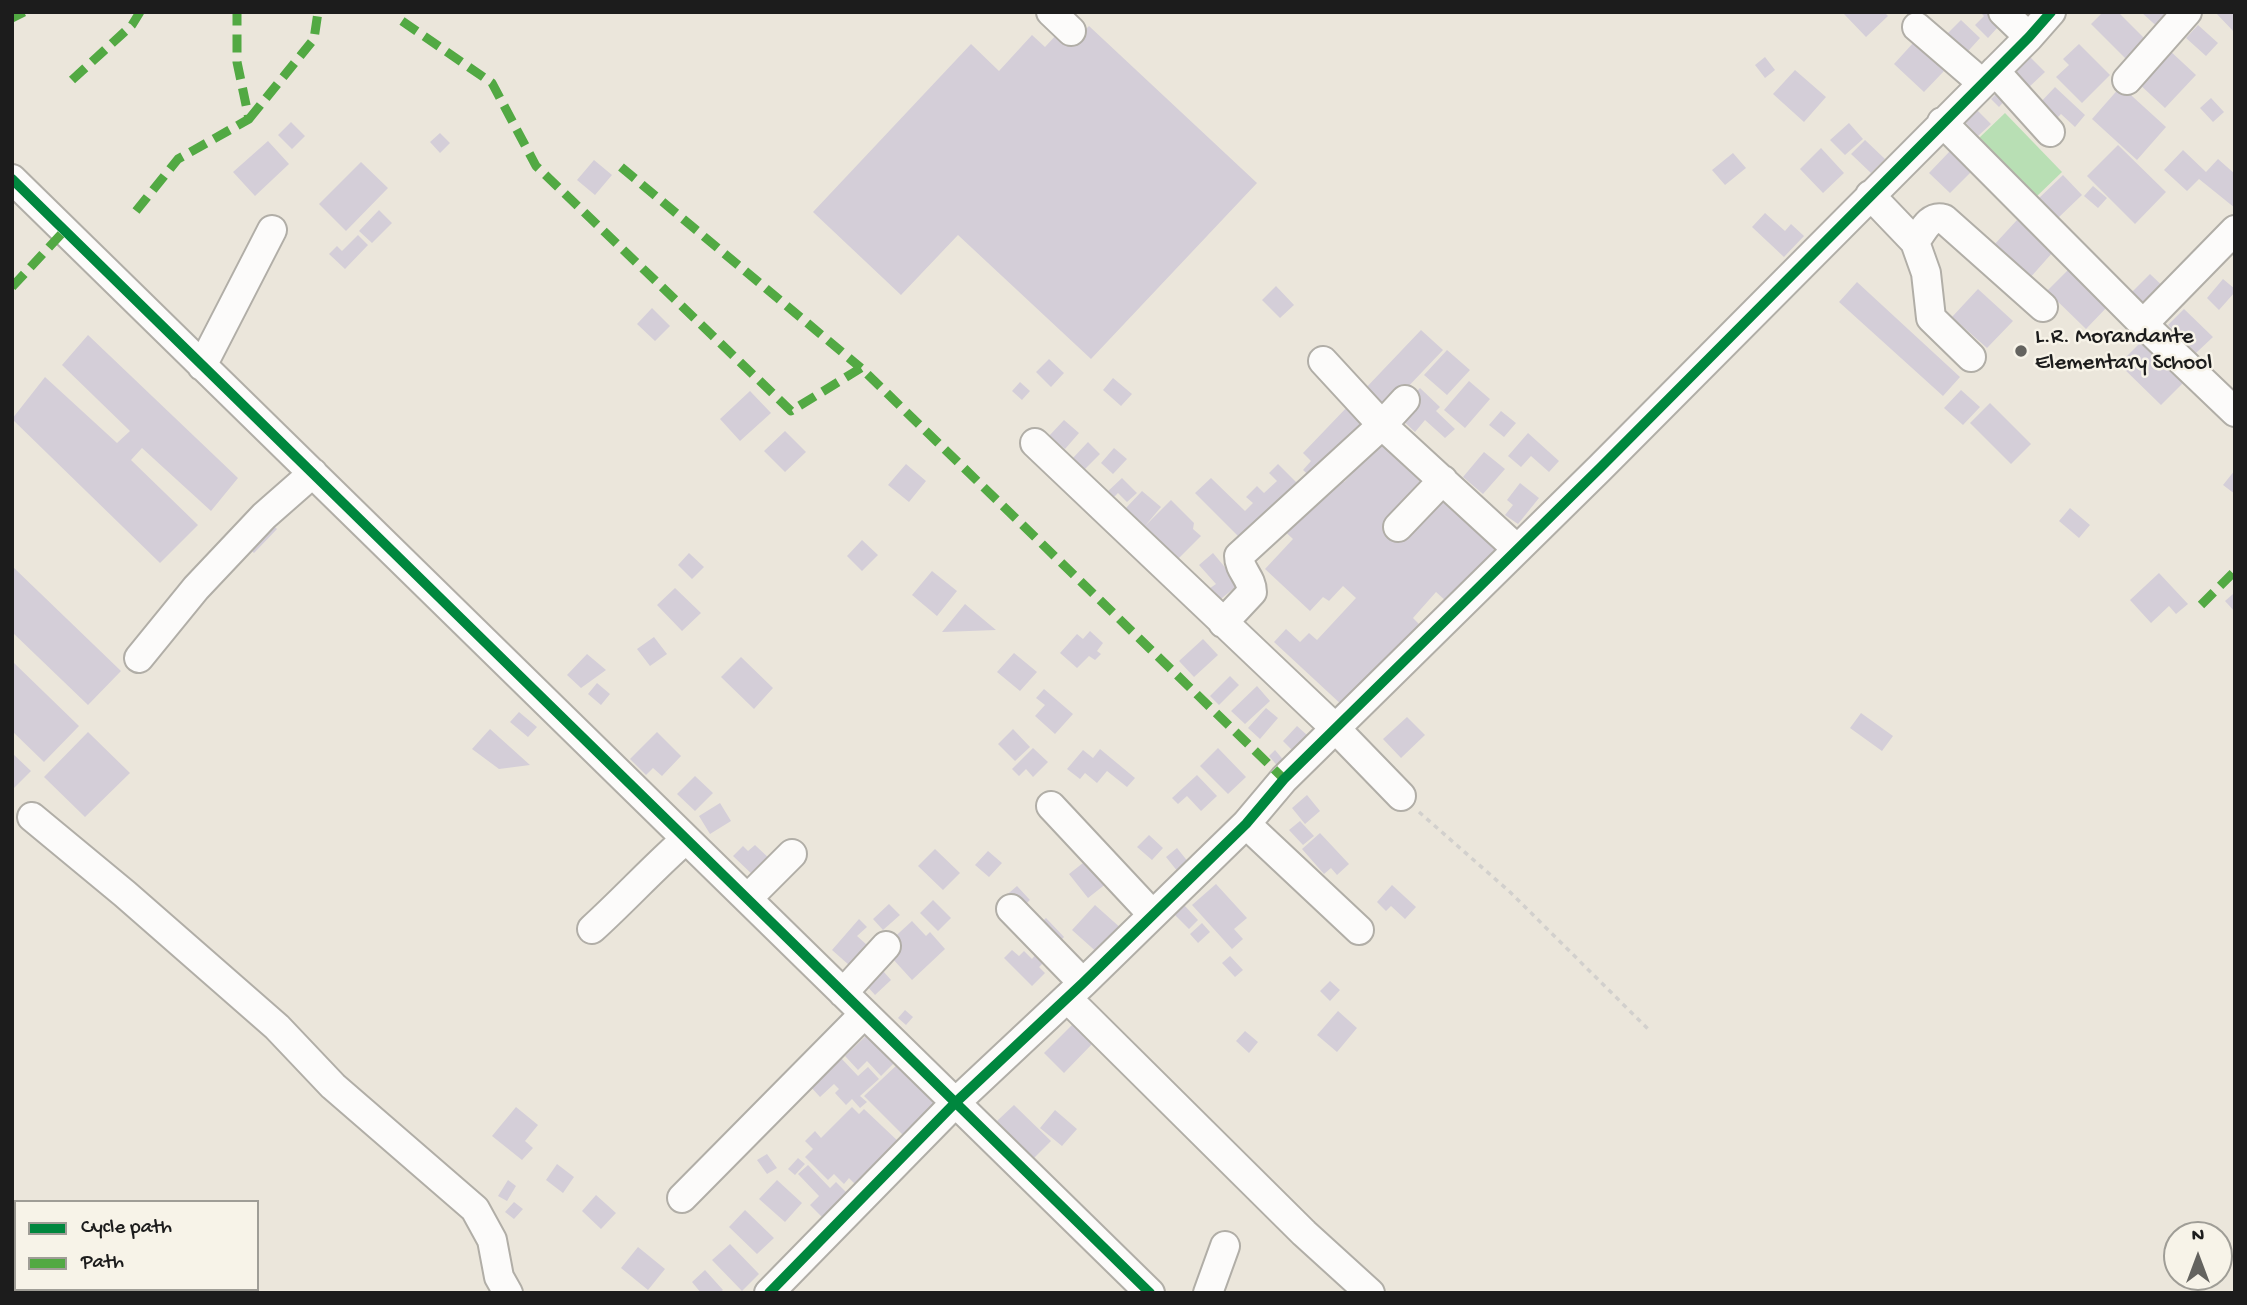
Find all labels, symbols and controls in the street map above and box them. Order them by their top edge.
place label: L.R. Morandante Elementary School [2035,324,2212,378]
marker: L.R. Morandante Elementary School [2013,343,2029,359]
legend [14,1200,259,1291]
text: Cycle path [81,1216,172,1241]
north arrow [2163,1221,2233,1291]
text: N [2192,1225,2204,1248]
text: Path [81,1251,124,1276]

